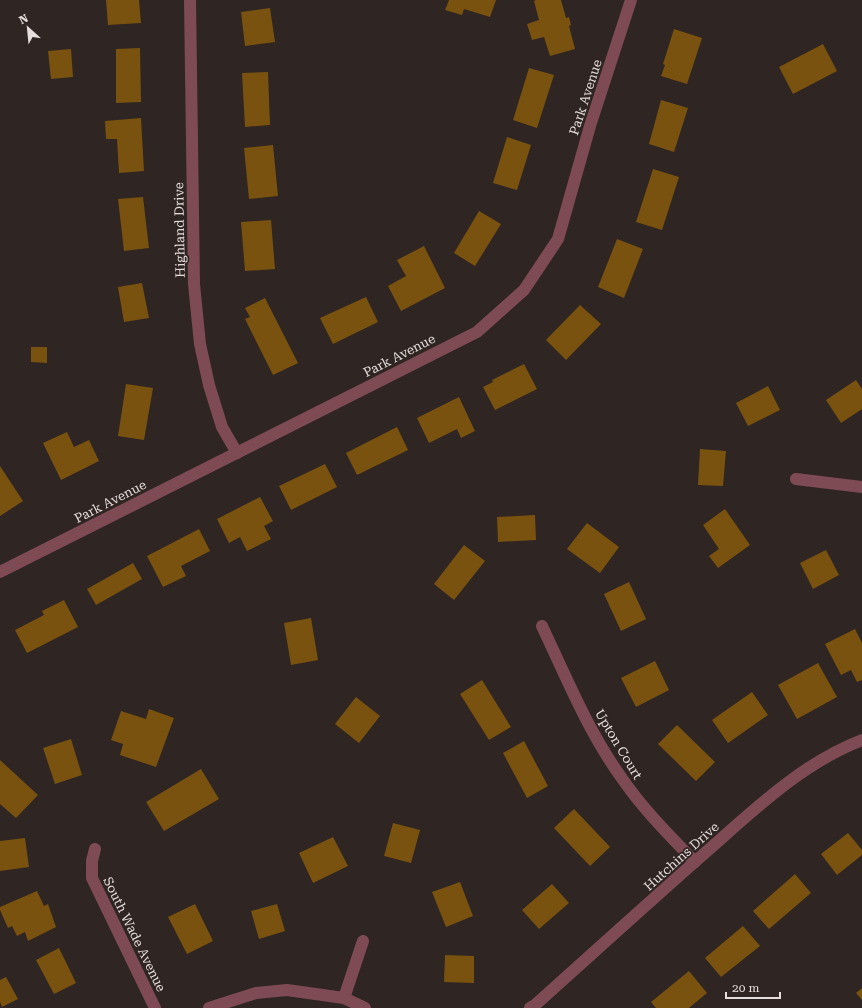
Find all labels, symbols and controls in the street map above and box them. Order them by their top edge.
north arrow [8,8,48,48]
text: N [17,12,31,27]
street label: Park Avenue [566,57,605,137]
street label: Highland Drive [171,182,188,278]
street label: Park Avenue [361,331,438,380]
street label: Park Avenue [72,477,149,526]
street label: Upton Court [592,707,645,782]
street label: Hutchins Drive [641,819,722,894]
street label: South Wade Avenue [100,874,169,994]
scale bar [726,974,780,1000]
text: 20 m [732,981,759,995]

